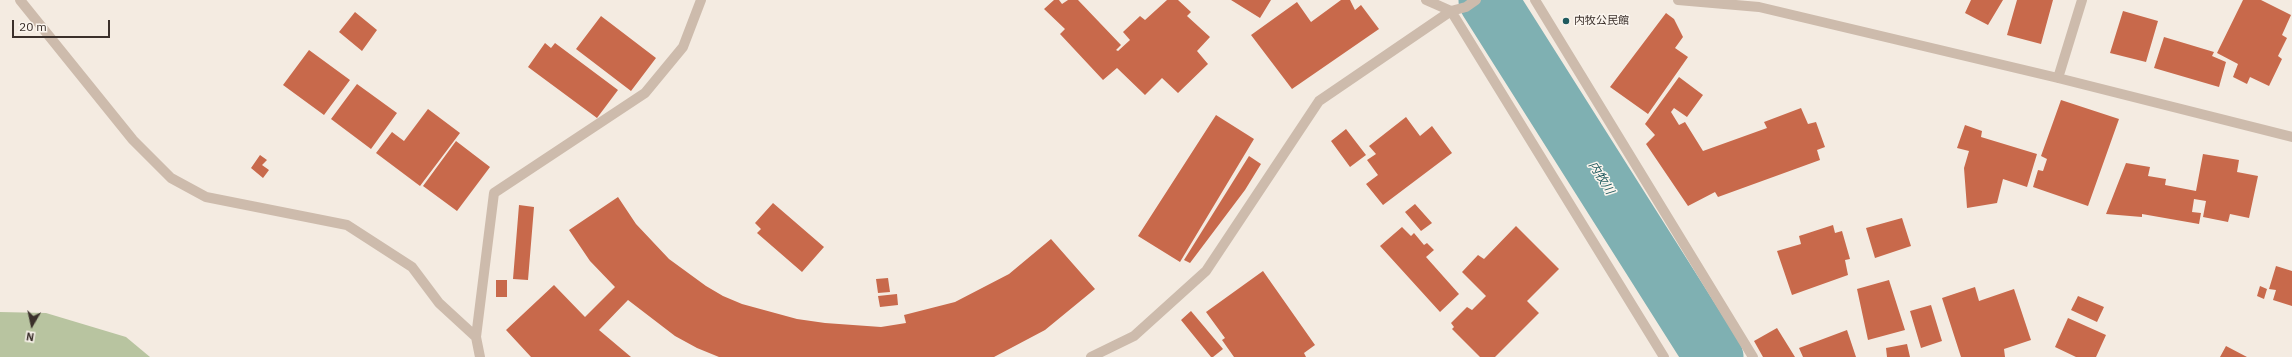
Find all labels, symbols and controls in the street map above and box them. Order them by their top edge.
scale bar [14,12,112,38]
place label: 内牧公民館 [1574,14,1629,28]
marker: 内牧公民館 [1561,16,1571,26]
text: 20 m [19,19,47,34]
water label: 内牧川 [1585,159,1617,197]
north arrow [12,305,52,345]
text: N [25,329,35,344]

